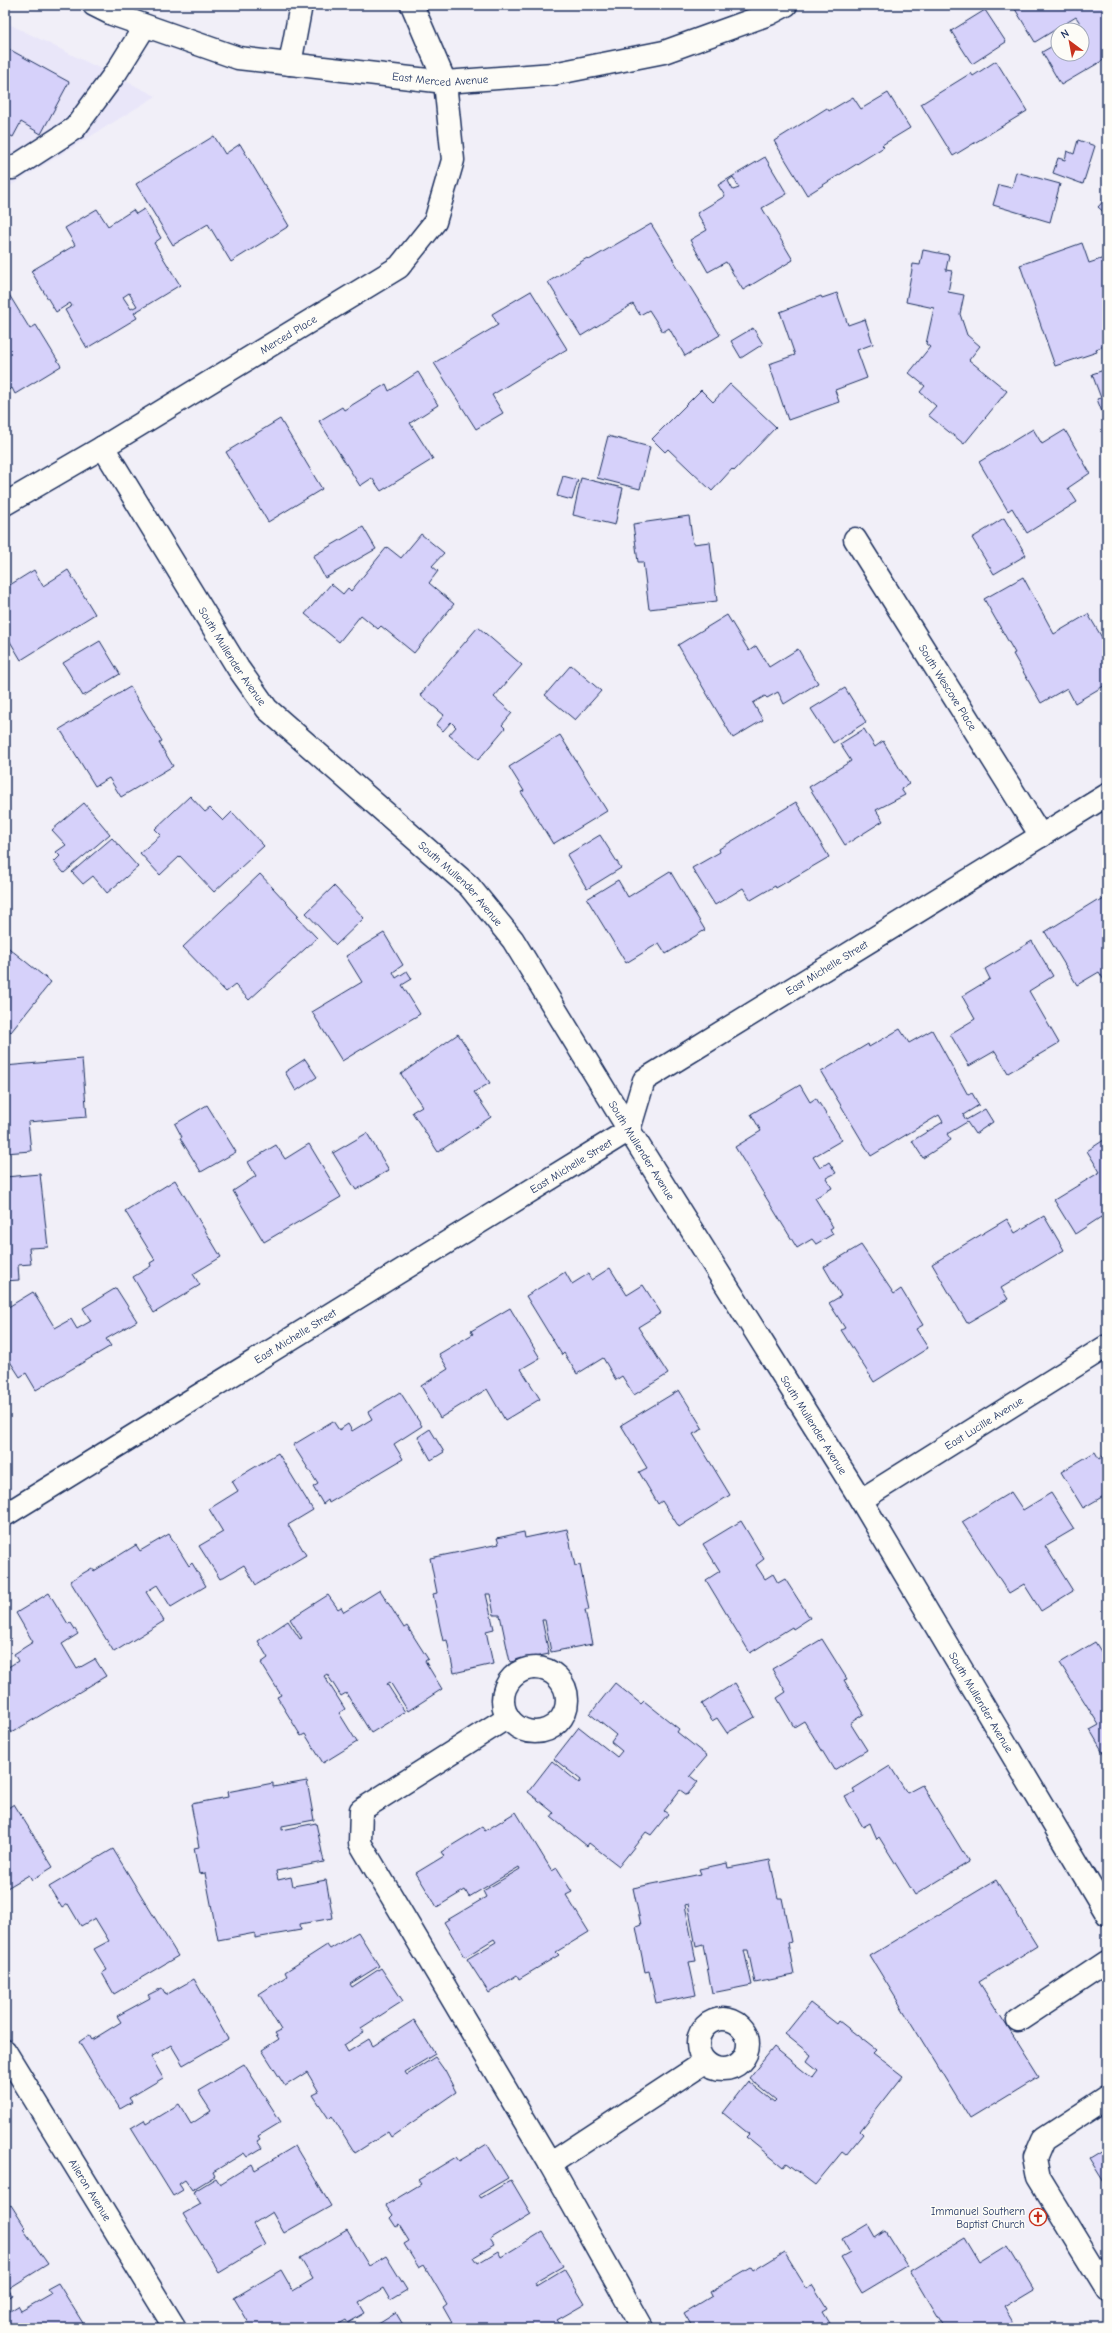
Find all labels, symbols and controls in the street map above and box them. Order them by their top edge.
north arrow [1050,22,1090,62]
text: N [1058,27,1071,41]
street label: East Merced Avenue [391,70,489,89]
street label: Merced Place [258,312,320,357]
street label: South Mullender Avenue [195,605,269,709]
street label: South Wescove Place [916,642,979,733]
street label: South Mullender Avenue [415,839,505,929]
street label: East Michelle Street [784,937,871,998]
street label: South Mullender Avenue [606,1098,677,1203]
street label: East Michelle Street [528,1136,615,1196]
street label: East Michelle Street [252,1306,340,1367]
street label: South Mullender Avenue [777,1373,850,1477]
street label: East Lucille Avenue [943,1394,1026,1453]
street label: South Mullender Avenue [946,1650,1016,1755]
street label: Aileron Avenue [66,2157,114,2224]
place label: Immanuel Southern Baptist Church [931,2205,1025,2231]
church icon: Immanuel Southern Baptist Church [1028,2207,1048,2227]

